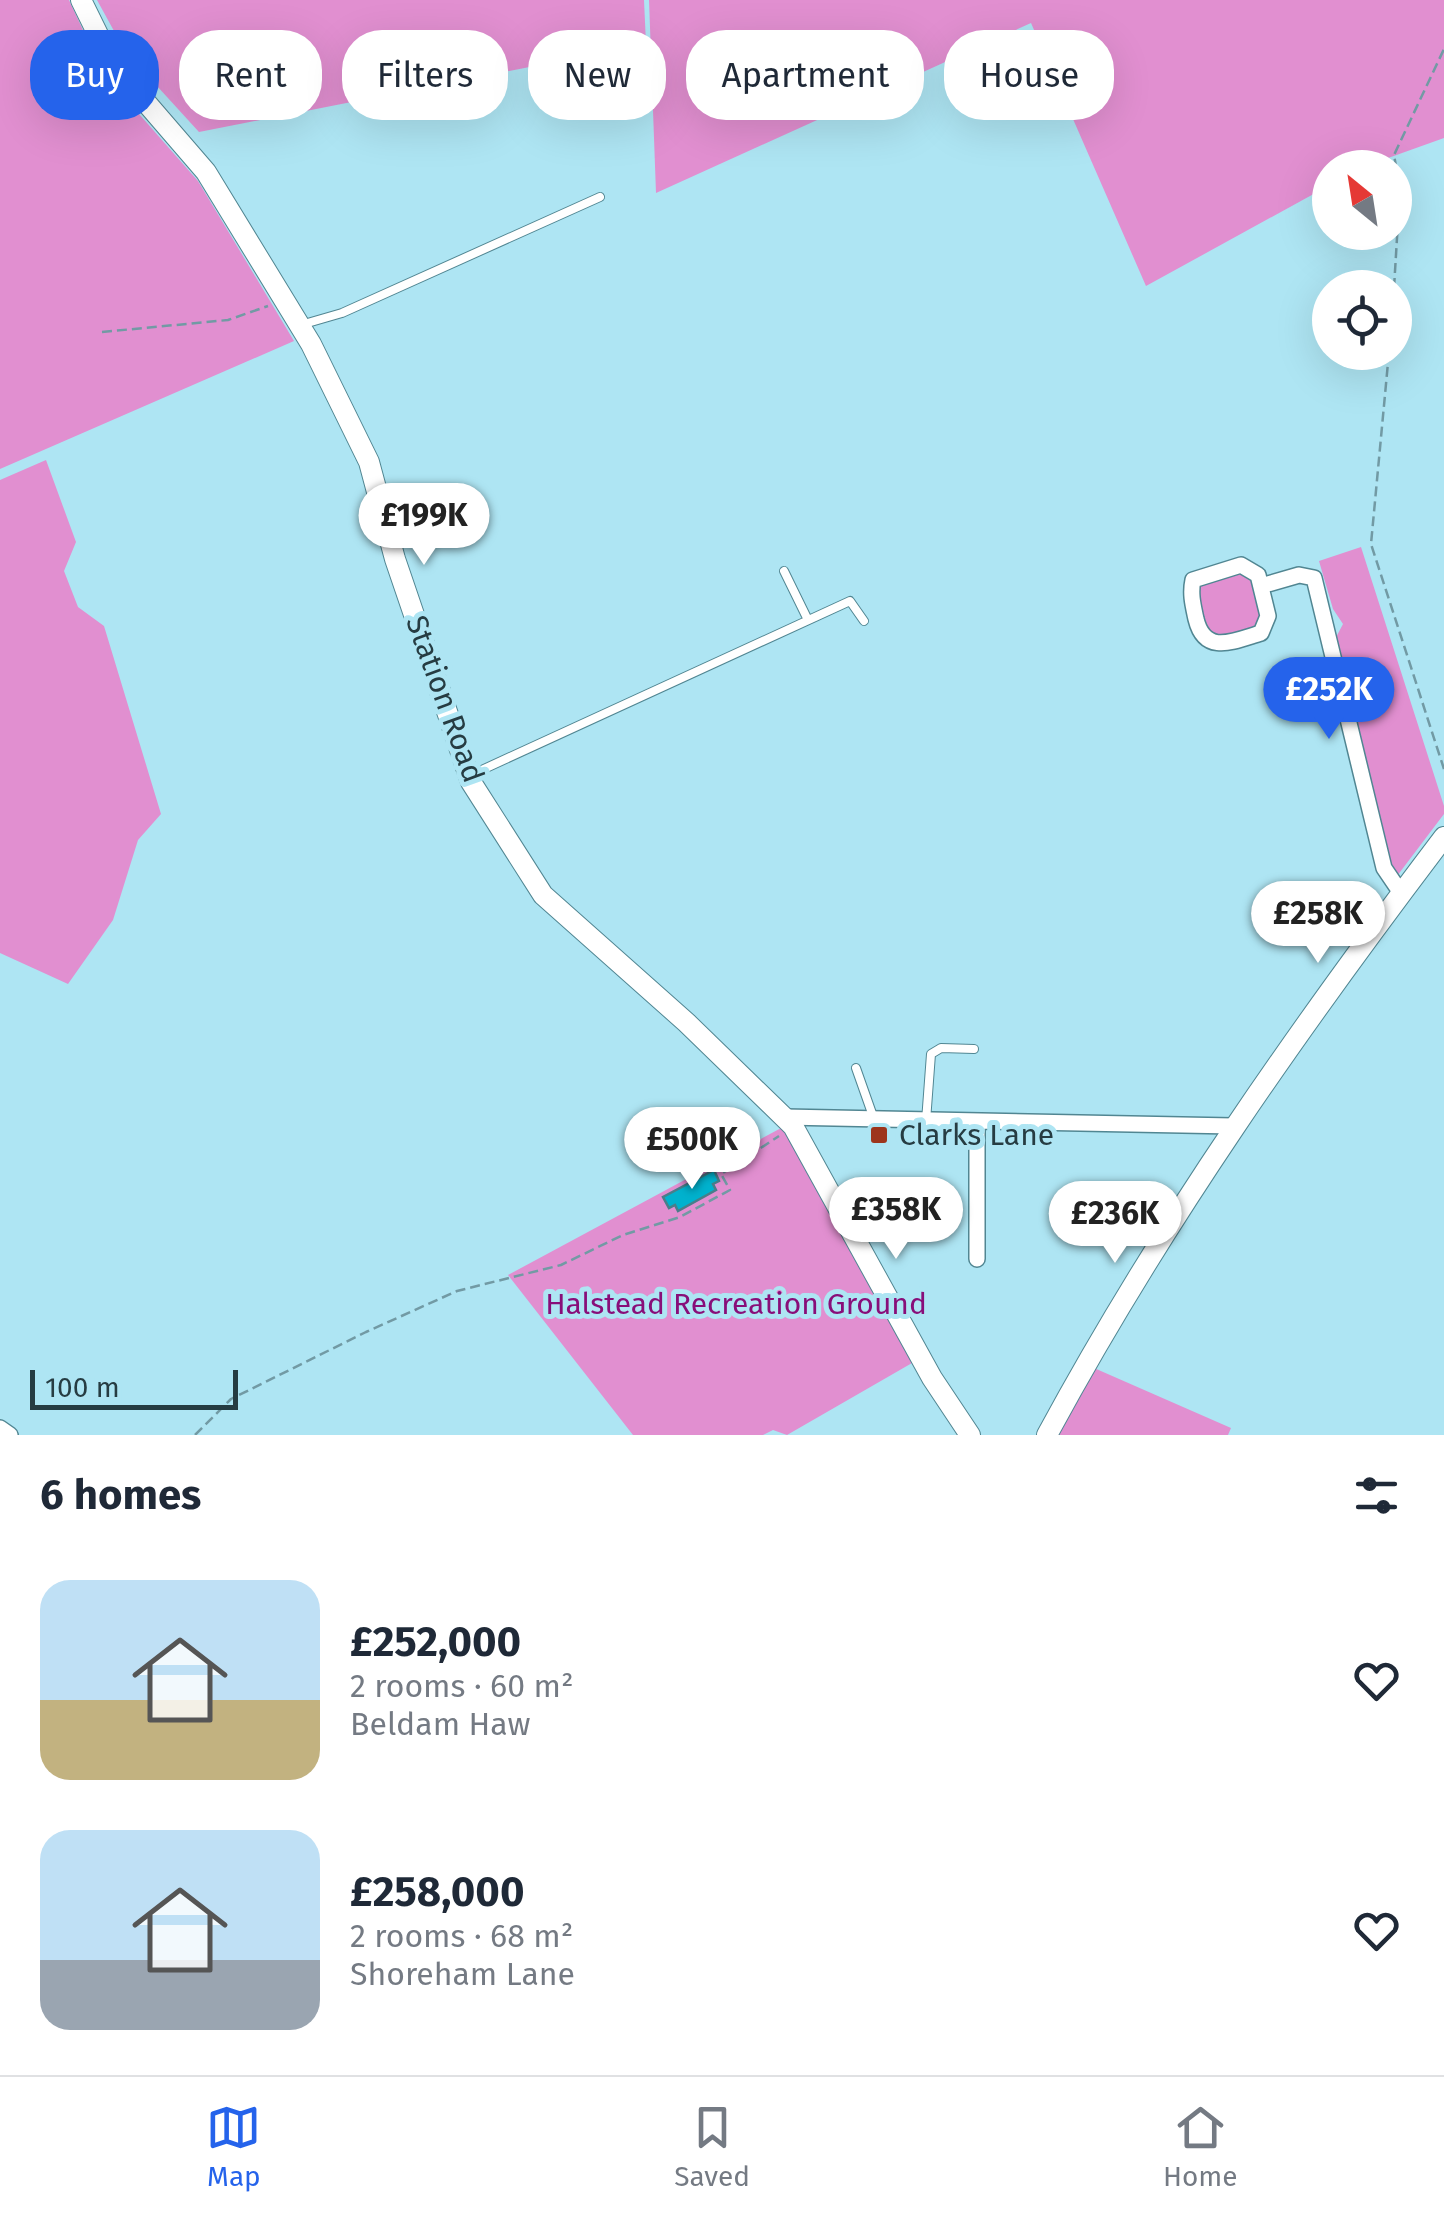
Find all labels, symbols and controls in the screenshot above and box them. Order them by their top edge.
chip: Buy [30,30,159,120]
chip: Rent [179,30,322,120]
chip: Filters [342,30,508,120]
chip: New [528,30,666,120]
chip: Apartment [686,30,924,120]
chip: House [944,30,1114,120]
north arrow [1312,150,1412,250]
map controls [1312,150,1412,370]
button: locate [1312,270,1412,370]
pin: £199K [354,483,494,568]
text: £199K [381,496,467,534]
street label: Station Road [398,611,492,787]
pin: £252K [1259,657,1399,742]
text: £252K [1285,670,1373,708]
pin: £258K [1248,881,1388,966]
text: £258K [1273,894,1363,932]
pin: £500K [622,1107,762,1192]
place label: Clarks Lane [899,1117,1054,1153]
text: £500K [646,1120,738,1158]
marker: Clarks Lane [868,1124,890,1146]
pin: £358K [826,1177,966,1262]
pin: £236K [1045,1181,1185,1266]
text: £358K [851,1190,941,1228]
text: £236K [1071,1194,1159,1232]
park label: Halstead Recreation Ground [545,1286,927,1322]
scale bar [30,1365,238,1410]
text: 100 m [45,1371,120,1404]
icon: filters [1349,1468,1404,1523]
text: 6 homes [40,1470,201,1520]
text: £252,000 [350,1617,521,1667]
icon: home [120,1620,240,1740]
icon: heart [1349,1653,1404,1708]
text: 2 rooms · 60 m² [350,1667,574,1705]
text: Beldam Haw [350,1705,531,1743]
text: £258,000 [350,1867,524,1917]
icon: home [120,1870,240,1990]
icon: heart [1349,1903,1404,1958]
text: 2 rooms · 68 m² [350,1917,573,1955]
text: Shoreham Lane [350,1955,575,1993]
tab: Map [206,2100,261,2193]
tab: Saved [674,2100,750,2193]
tab: Home [1163,2100,1238,2193]

